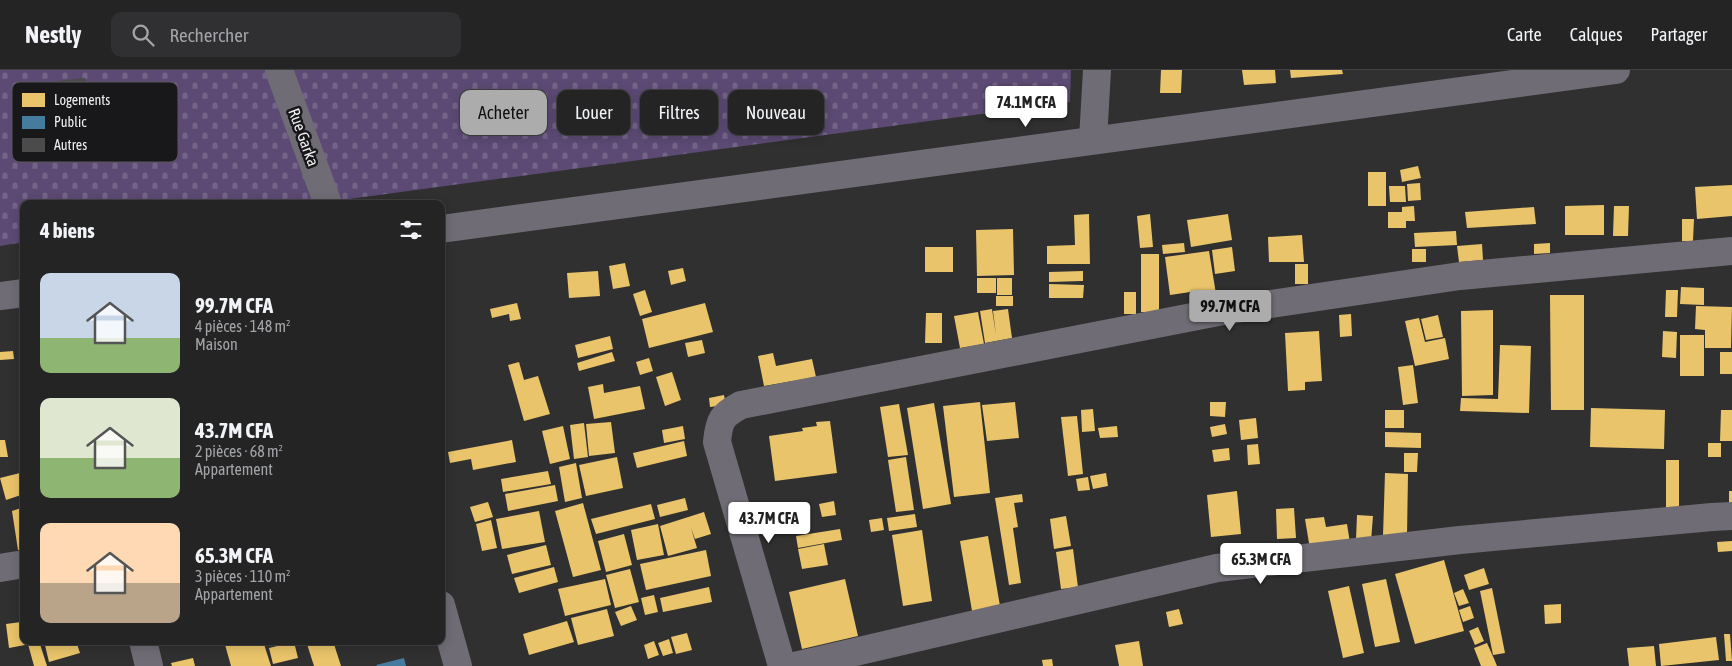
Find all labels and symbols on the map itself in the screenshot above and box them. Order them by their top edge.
legend [12,82,178,162]
pin: 74.1M CFA [969,85,1083,128]
text: Logements [54,92,110,108]
street label: Rue Garka [285,106,323,168]
text: Public [54,114,87,130]
text: Autres [54,137,87,153]
pin: 99.7M CFA [1173,290,1287,332]
pin: 43.7M CFA [712,502,826,544]
pin: 65.3M CFA [1204,542,1318,585]

